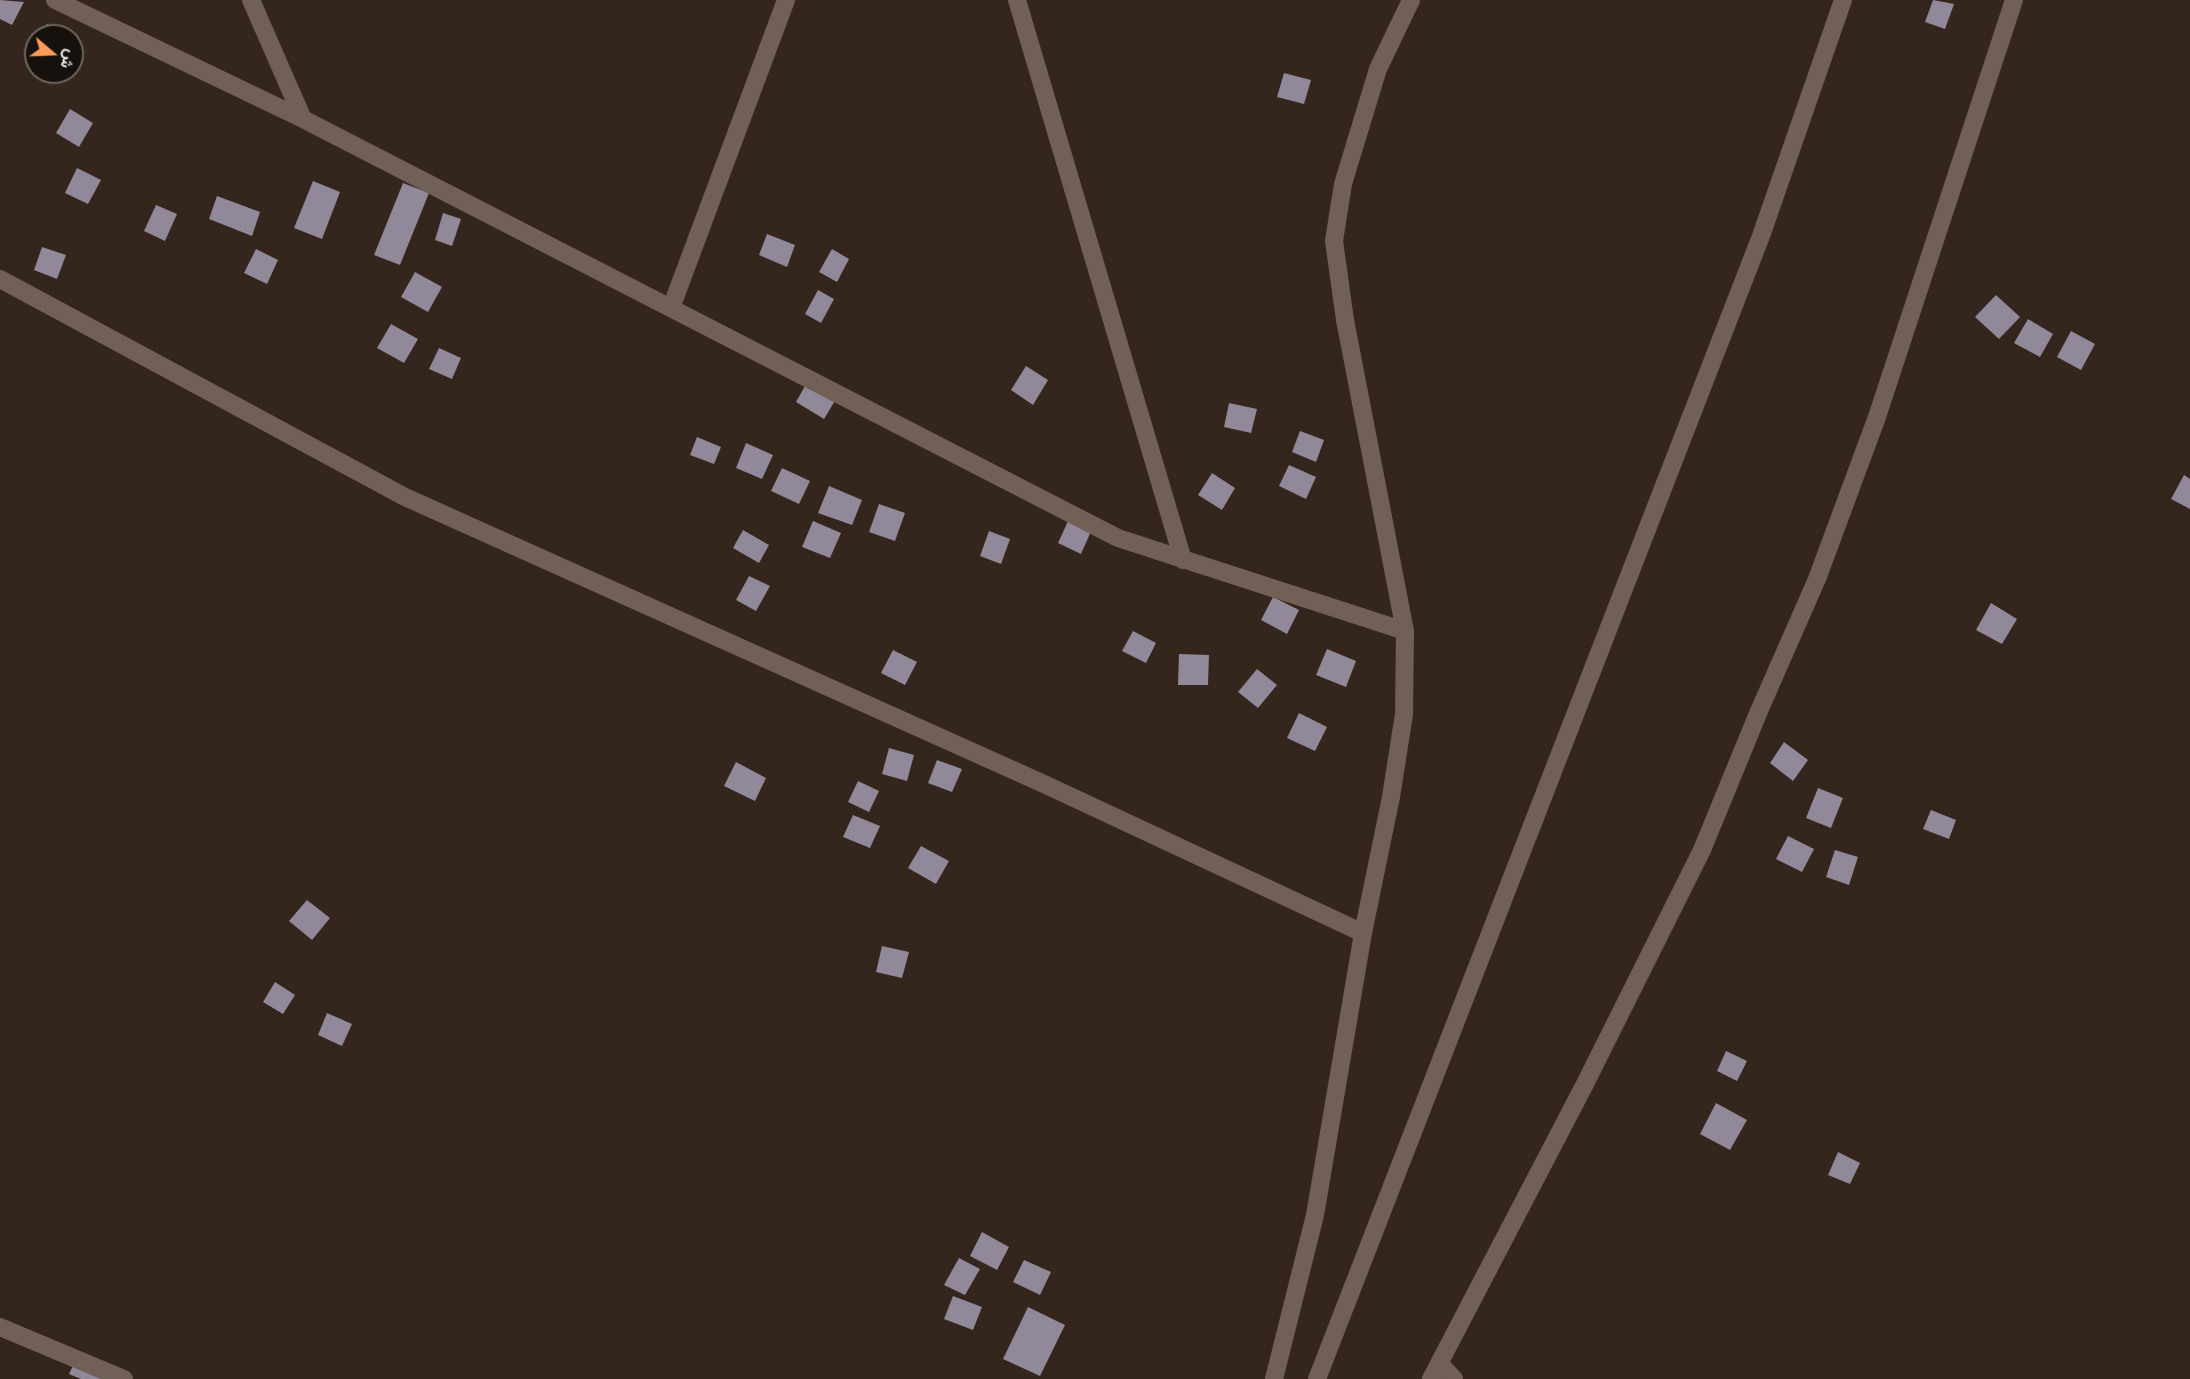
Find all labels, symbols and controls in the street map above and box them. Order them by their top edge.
north arrow [24,24,84,84]
text: ش [56,47,83,72]

